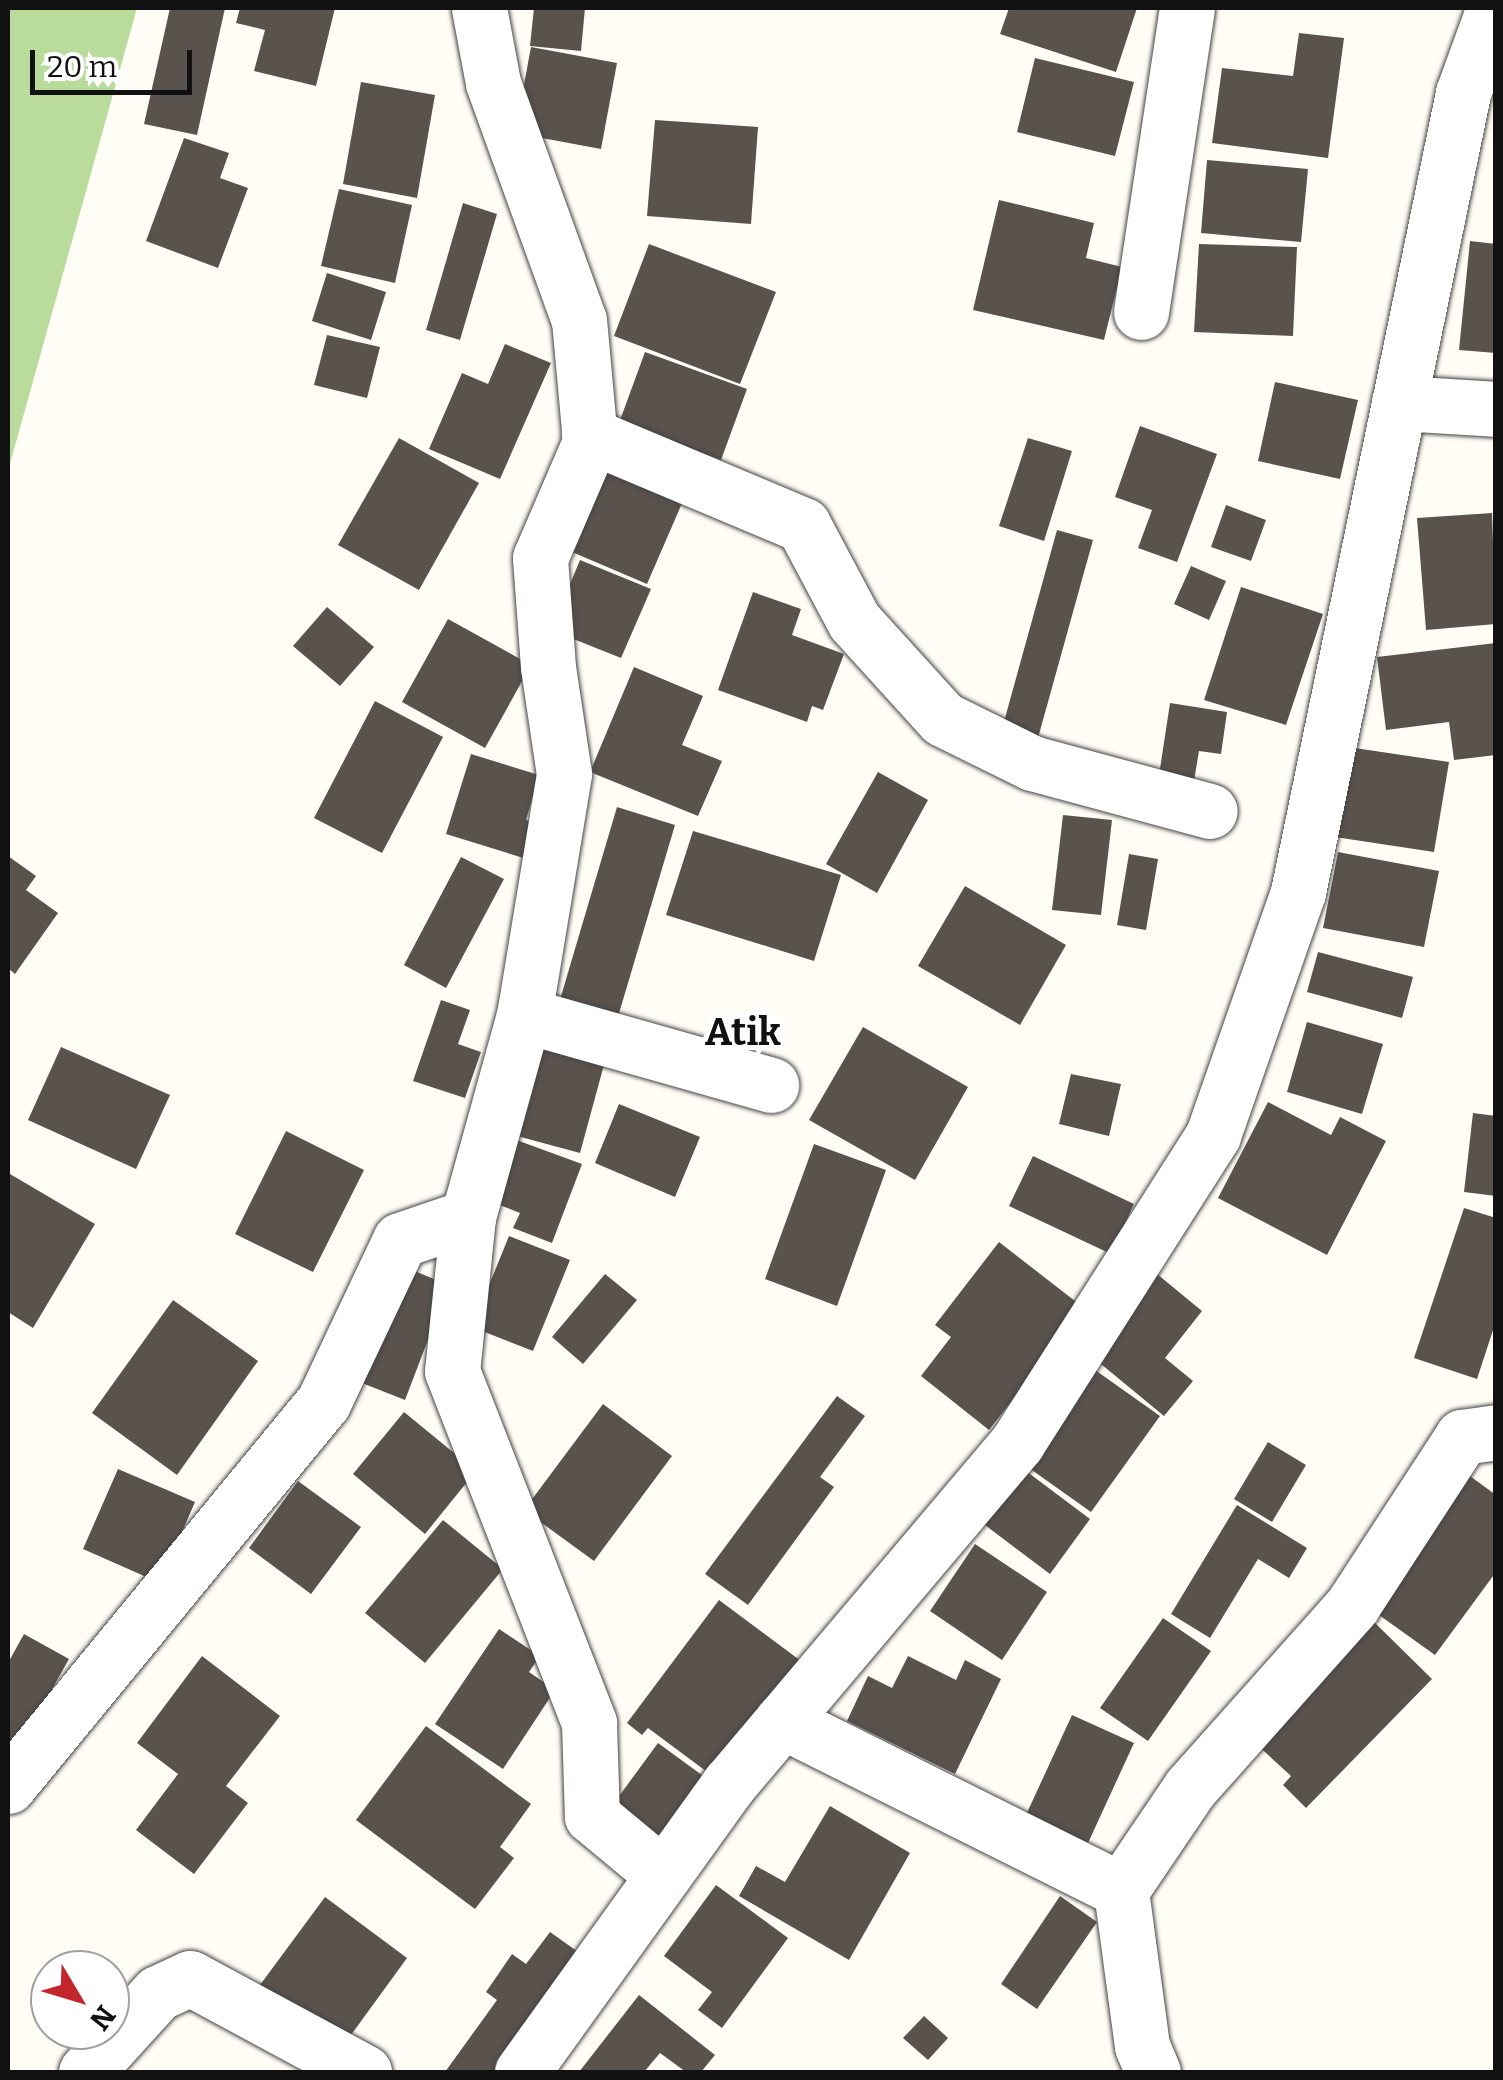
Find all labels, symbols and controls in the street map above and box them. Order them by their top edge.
scale bar [35,30,198,92]
text: 20 m [47,49,117,85]
district label: Atik [705,1010,781,1056]
north arrow [30,1950,130,2050]
text: N [83,1999,122,2036]

